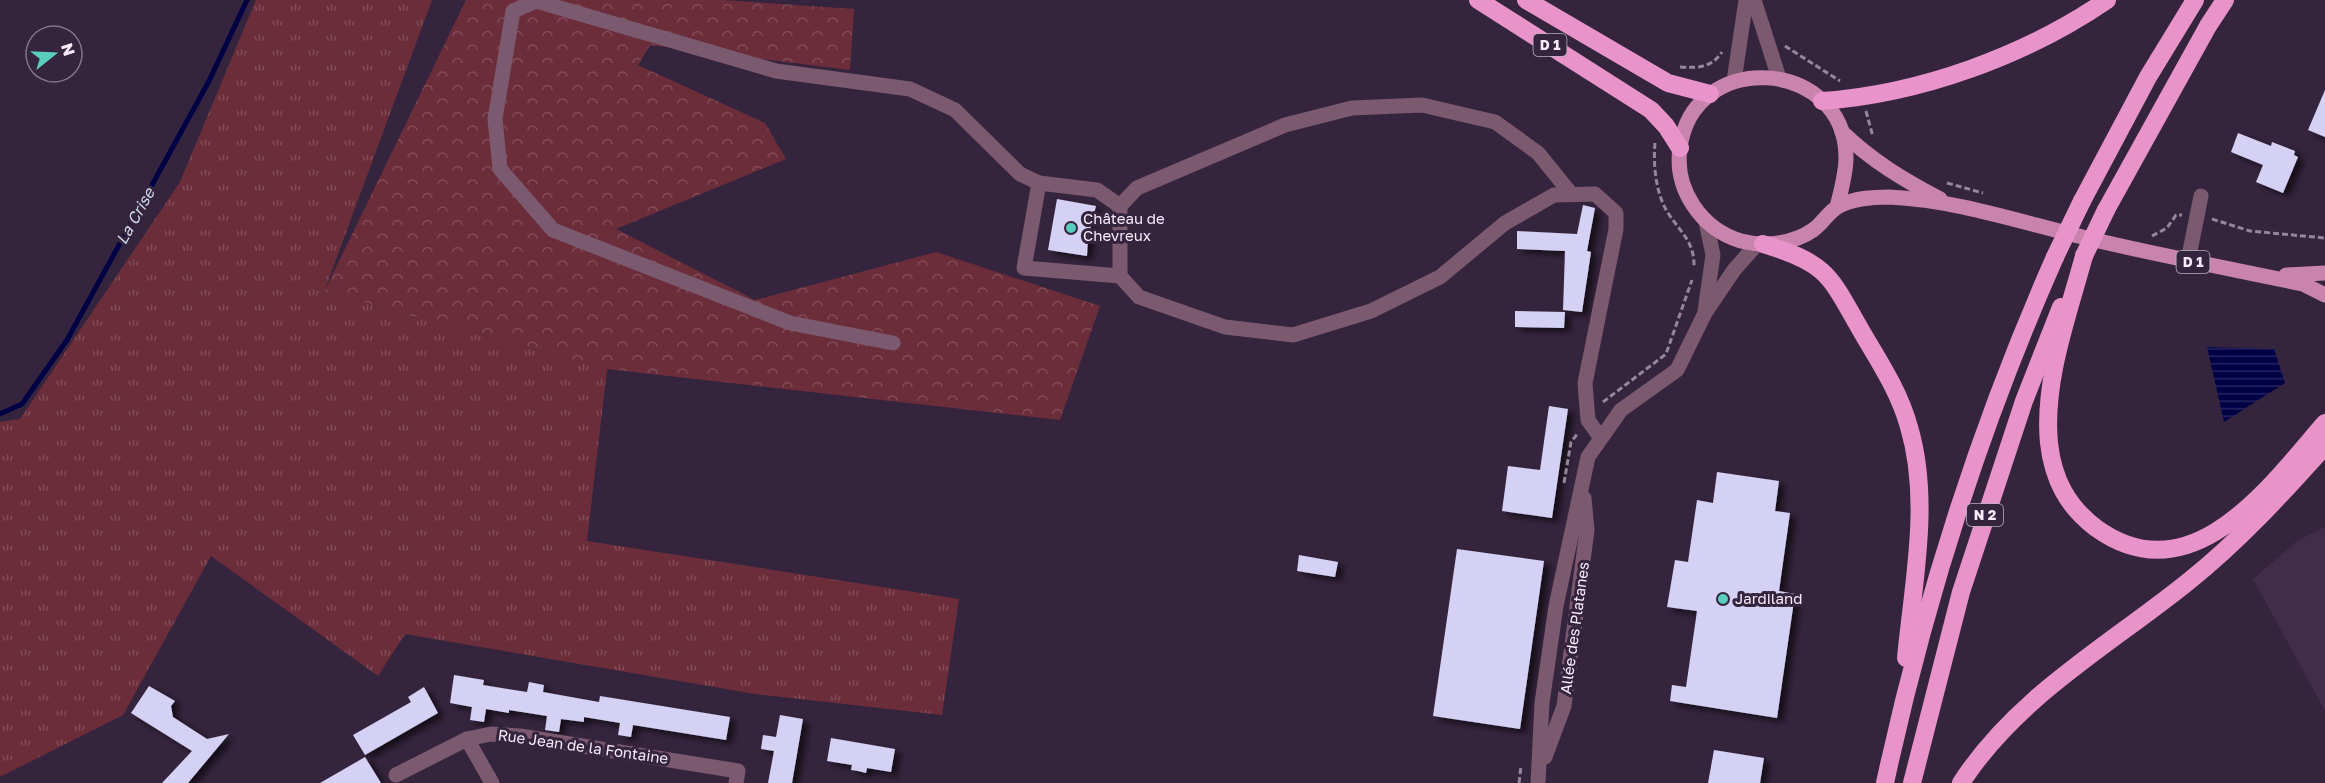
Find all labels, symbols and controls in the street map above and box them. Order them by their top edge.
north arrow [24,24,84,84]
road number: D 1 [1534,34,1566,56]
text: N [57,40,80,58]
water label: La Crise [111,183,159,248]
place label: Château de Chevreux [1083,209,1165,244]
marker: Château de Chevreux [1064,221,1078,235]
road number: D 1 [2176,251,2210,273]
road number: N 2 [1967,504,2003,526]
street label: Allée des Platanes [1556,561,1592,695]
place label: Jardiland [1735,589,1802,607]
marker: Jardiland [1716,592,1730,606]
street label: Rue Jean de la Fontaine [497,725,670,767]

